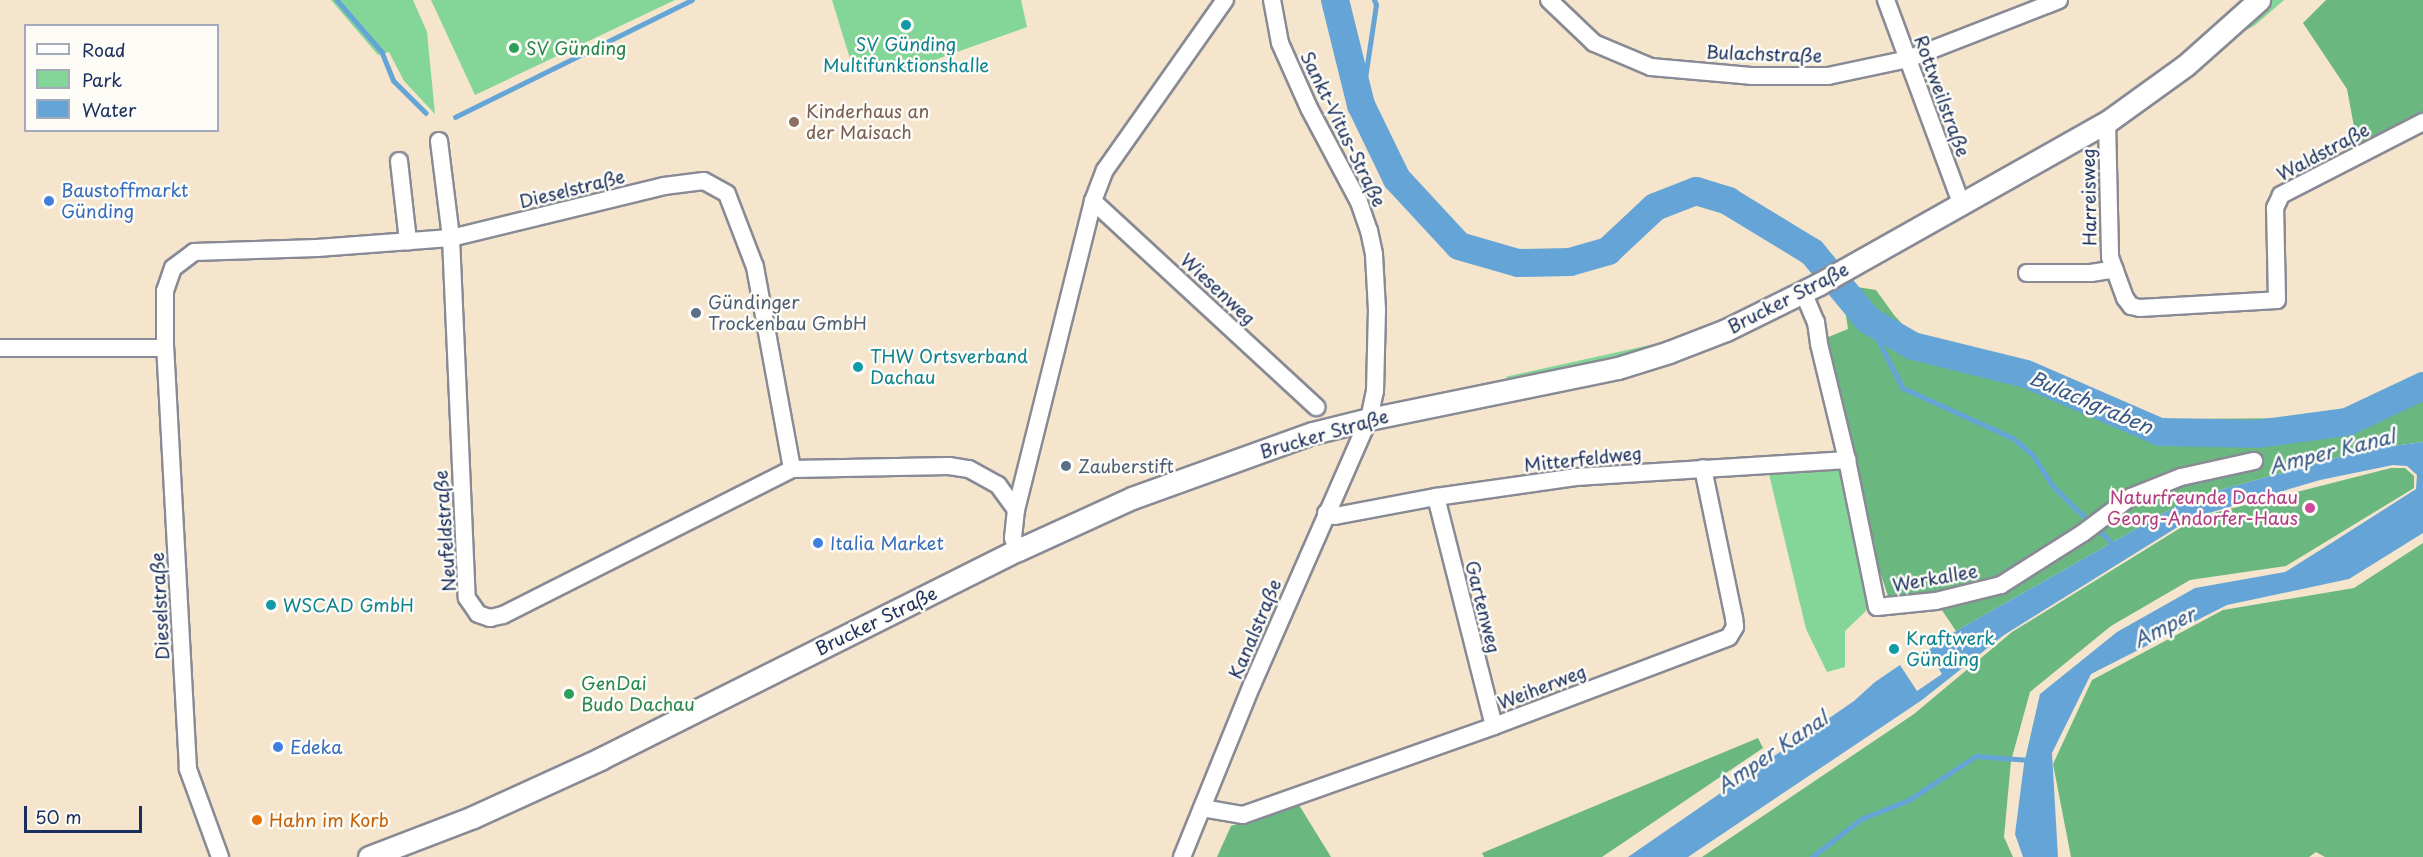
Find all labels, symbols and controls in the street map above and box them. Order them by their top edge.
marker: SV Günding Multifunktionshalle [899,18,913,32]
legend [24,24,219,132]
street label: Rottweilstraße [1910,32,1974,160]
place label: SV Günding Multifunktionshalle [823,34,989,76]
text: Road [82,36,126,63]
place label: SV Günding [526,37,629,59]
marker: SV Günding [507,41,521,55]
street label: Bulachstraße [1706,41,1822,67]
street label: Sankt-Vitus-Straße [1296,48,1390,210]
text: Park [82,66,122,93]
text: Water [82,96,136,123]
place label: Kinderhaus an der Maisach [806,101,931,144]
marker: Kinderhaus an der Maisach [787,115,801,129]
street label: Waldstraße [2273,119,2373,185]
street label: Harreisweg [2077,148,2101,246]
street label: Dieselstraße [517,165,627,213]
place label: Baustoffmarkt Günding [61,180,188,222]
marker: Baustoffmarkt Günding [42,194,56,208]
street label: Wiesenweg [1176,249,1260,329]
street label: Brucker Straße [1724,258,1852,338]
place label: Gündinger Trockenbau GmbH [708,292,868,334]
marker: Gündinger Trockenbau GmbH [689,306,703,320]
place label: THW Ortsverband Dachau [870,346,1028,388]
marker: THW Ortsverband Dachau [851,360,865,374]
water label: Bulachgraben [2026,365,2156,439]
street label: Brucker Straße [1257,405,1391,463]
water label: Amper Kanal [2267,424,2397,478]
street label: Mitterfeldweg [1523,442,1643,476]
place label: Zauberstift [1078,455,1174,477]
marker: Zauberstift [1059,459,1073,473]
street label: Neufeldstraße [430,470,460,592]
place label: Naturfreunde Dachau Georg-Andorfer-Haus [2107,487,2298,530]
marker: Naturfreunde Dachau Georg-Andorfer-Haus [2303,501,2317,515]
place label: Italia Market [830,532,944,554]
marker: Italia Market [811,536,825,550]
street label: Dieselstraße [146,552,174,660]
street label: Gartenweg [1461,558,1505,656]
street label: Werkallee [1891,560,1979,596]
street label: Kanalstraße [1224,576,1286,682]
street label: Brucker Straße [811,582,941,660]
place label: WSCAD GmbH [283,594,415,616]
marker: WSCAD GmbH [264,598,278,612]
water label: Amper [2129,602,2199,652]
place label: Kraftwerk Günding [1906,628,1995,670]
marker: Kraftwerk Günding [1887,642,1901,656]
street label: Weiherweg [1495,660,1589,714]
place label: GenDai Budo Dachau [581,673,695,716]
marker: GenDai Budo Dachau [562,687,576,701]
water label: Amper Kanal [1712,706,1832,798]
place label: Edeka [290,736,342,758]
marker: Edeka [271,740,285,754]
scale bar [27,794,146,832]
text: 50 m [35,803,82,830]
place label: Hahn im Korb [269,809,388,831]
marker: Hahn im Korb [250,813,264,827]

